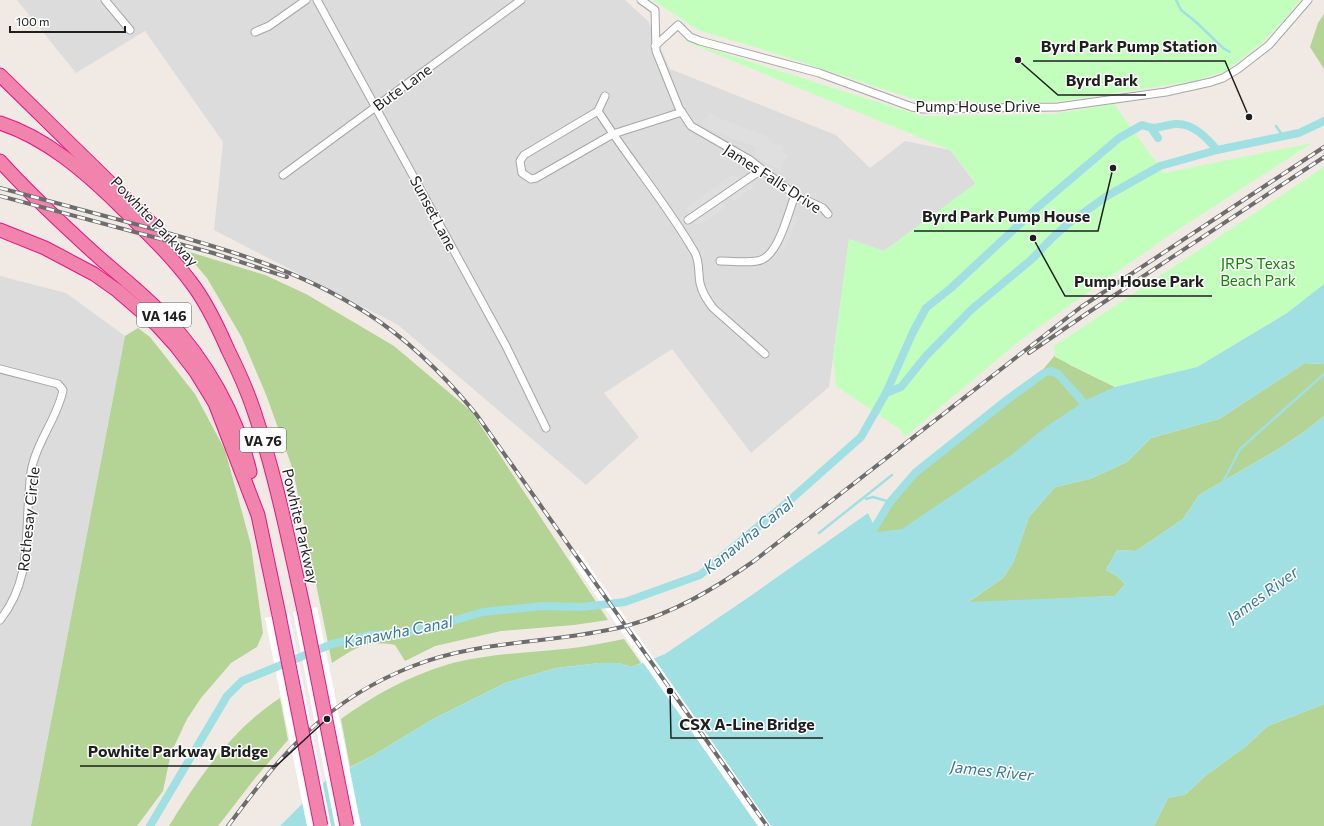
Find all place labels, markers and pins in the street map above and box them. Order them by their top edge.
callout: Byrd Park Pump Station [1033,33,1225,61]
callout: Byrd Park [1058,67,1146,95]
callout: Byrd Park Pump House [914,203,1098,231]
callout: Pump House Park [1065,268,1212,296]
callout: CSX A-Line Bridge [671,710,823,738]
callout: Powhite Parkway Bridge [80,738,276,766]

